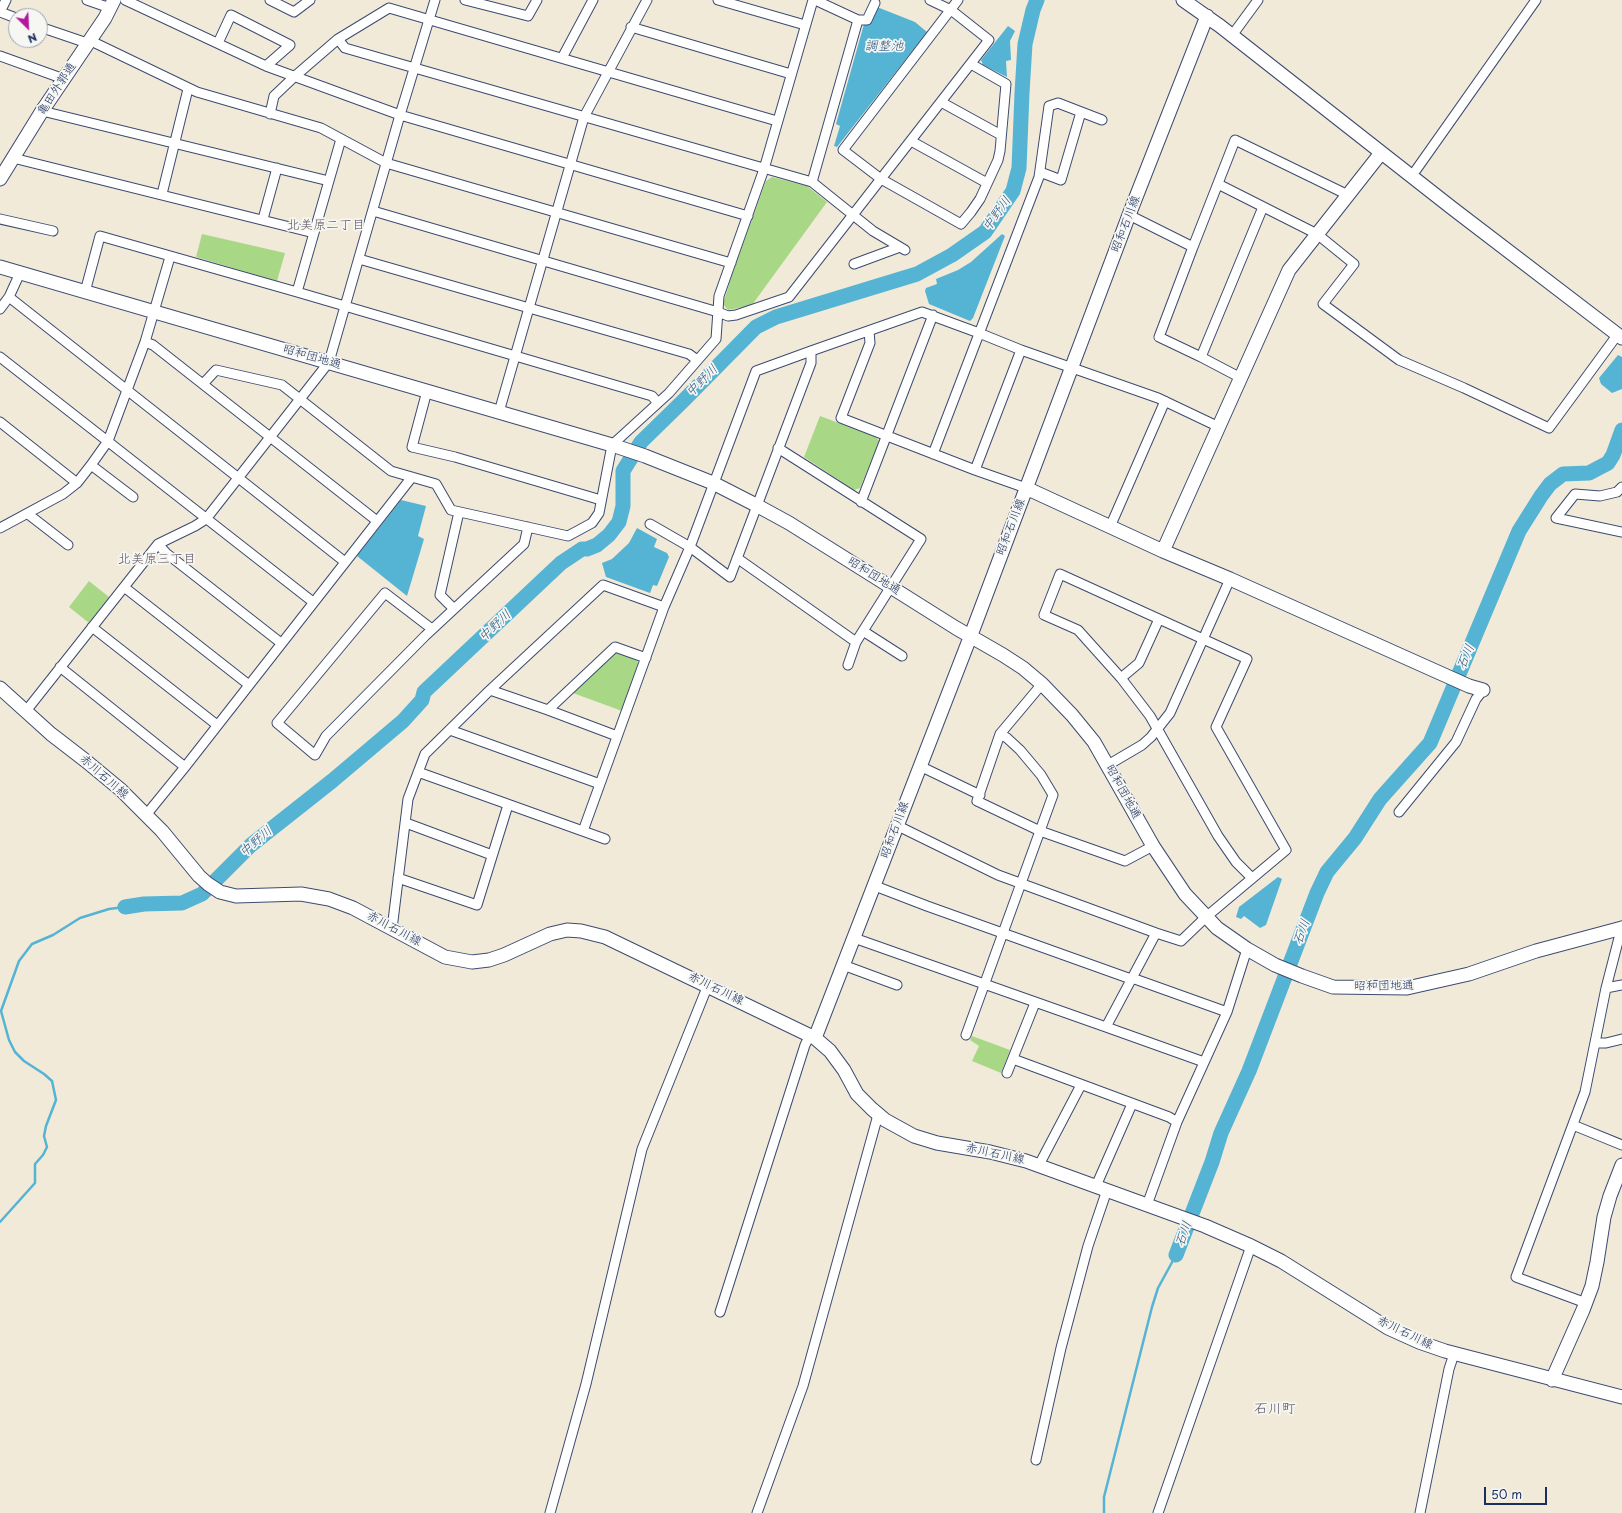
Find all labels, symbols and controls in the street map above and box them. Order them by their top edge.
north arrow [8,8,48,48]
text: N [25,29,40,48]
water label: 調整池 [865,38,903,54]
street label: 亀田外郭通 [35,60,79,118]
street label: 昭和石川線 [1109,193,1143,255]
water label: 中野川 [979,194,1015,234]
district label: 北美原二丁目 [287,217,365,233]
street label: 昭和団地通 [281,342,343,372]
water label: 中野川 [683,362,721,400]
street label: 昭和石川線 [994,496,1028,558]
district label: 北美原三丁目 [118,551,196,567]
street label: 昭和団地通 [845,554,903,598]
water label: 中野川 [475,607,515,645]
water label: 石川 [1454,642,1478,672]
street label: 赤川石川線 [77,752,131,802]
street label: 昭和団地通 [1102,762,1144,822]
street label: 昭和石川線 [878,799,912,861]
water label: 中野川 [236,823,276,861]
street label: 赤川石川線 [364,909,424,949]
water label: 石川 [1290,917,1314,947]
street label: 赤川石川線 [686,969,746,1009]
street label: 昭和団地通 [1354,978,1414,994]
street label: 赤川石川線 [964,1141,1026,1167]
water label: 石川 [1172,1219,1196,1249]
street label: 赤川石川線 [1375,1313,1435,1353]
district label: 石川町 [1254,1401,1296,1417]
scale bar [1486,1479,1549,1505]
text: 50 m [1491,1485,1522,1503]

